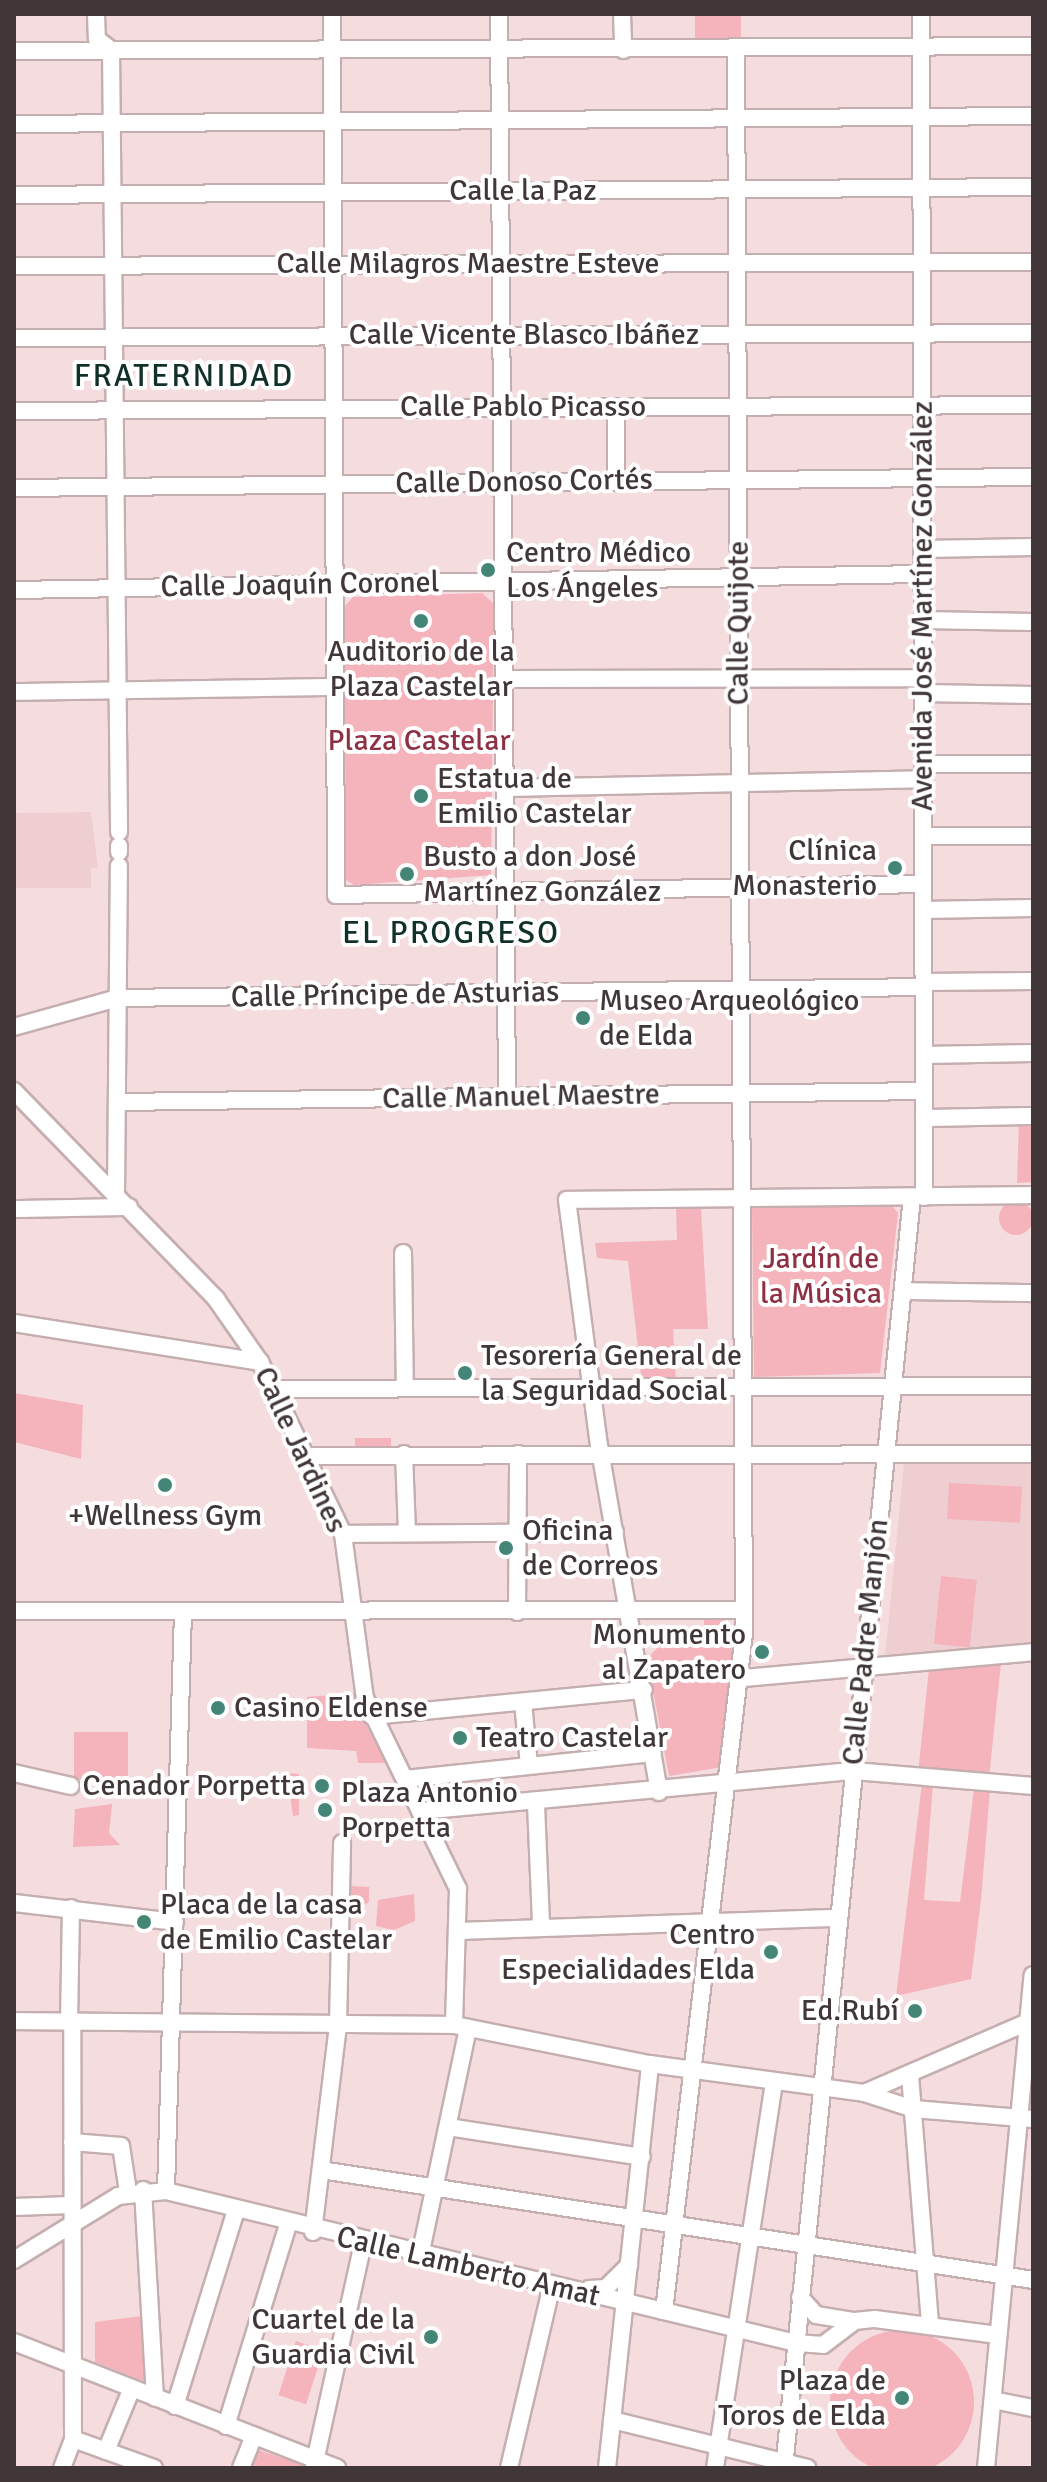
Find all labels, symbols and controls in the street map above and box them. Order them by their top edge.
street label: Calle la Paz [449,173,597,209]
street label: Calle Milagros Maestre Esteve [277,246,659,282]
street label: Calle Vicente Blasco Ibáñez [349,317,699,353]
district label: FRATERNIDAD [74,357,294,395]
street label: Calle Pablo Picasso [400,389,646,425]
street label: Avenida José Martínez González [905,401,941,811]
street label: Calle Donoso Cortés [395,462,653,502]
place label: Centro Médico Los Ángeles [506,535,691,606]
street label: Calle Quijote [721,541,757,705]
marker: Centro Médico Los Ángeles [477,559,499,581]
street label: Calle Joaquín Coronel [160,565,440,605]
marker: Auditorio de la Plaza Castelar [412,612,430,630]
place label: Auditorio de la Plaza Castelar [327,634,515,704]
park label: Plaza Castelar [328,723,510,759]
place label: Estatua de Emilio Castelar [437,761,632,832]
marker: Estatua de Emilio Castelar [412,787,430,805]
place label: Clínica Monasterio [732,833,877,904]
place label: Busto a don José Martínez González [423,839,661,910]
marker: Clínica Monasterio [884,857,906,879]
marker: Busto a don José Martínez González [398,865,416,883]
district label: EL PROGRESO [342,914,560,952]
street label: Calle Príncipe de Asturias [231,974,559,1016]
place label: Museo Arqueológico de Elda [599,983,859,1054]
marker: Museo Arqueológico de Elda [574,1009,592,1027]
street label: Calle Manuel Maestre [382,1077,660,1117]
park label: Jardín de la Música [760,1241,882,1312]
place label: Tesorería General de la Seguridad Social [481,1338,742,1408]
street label: Calle Jardines [246,1361,354,1539]
marker: Tesorería General de la Seguridad Social [456,1364,474,1382]
marker: +Wellness Gym [156,1476,174,1494]
place label: +Wellness Gym [68,1498,262,1534]
place label: Oficina de Correos [522,1513,658,1584]
street label: Calle Padre Manjón [835,1517,897,1767]
marker: Oficina de Correos [497,1539,515,1557]
place label: Monumento al Zapatero [592,1617,746,1688]
marker: Monumento al Zapatero [753,1643,771,1661]
place label: Casino Eldense [234,1690,428,1726]
marker: Casino Eldense [209,1699,227,1717]
place label: Teatro Castelar [476,1720,668,1756]
marker: Teatro Castelar [451,1729,469,1747]
place label: Cenador Porpetta [83,1768,306,1804]
place label: Plaza Antonio Porpetta [341,1775,518,1846]
marker: Cenador Porpetta [313,1777,331,1795]
marker: Plaza Antonio Porpetta [316,1801,334,1819]
place label: Placa de la casa de Emilio Castelar [160,1887,392,1958]
marker: Placa de la casa de Emilio Castelar [135,1913,153,1931]
place label: Centro Especialidades Elda [501,1917,755,1988]
marker: Centro Especialidades Elda [762,1943,780,1961]
place label: Ed.Rubí [801,1993,899,2029]
marker: Ed.Rubí [906,2002,924,2020]
street label: Calle Lamberto Amat [333,2219,603,2315]
place label: Cuartel de la Guardia Civil [251,2302,415,2372]
marker: Cuartel de la Guardia Civil [422,2328,440,2346]
place label: Plaza de Toros de Elda [718,2363,886,2434]
marker: Plaza de Toros de Elda [893,2389,911,2407]

